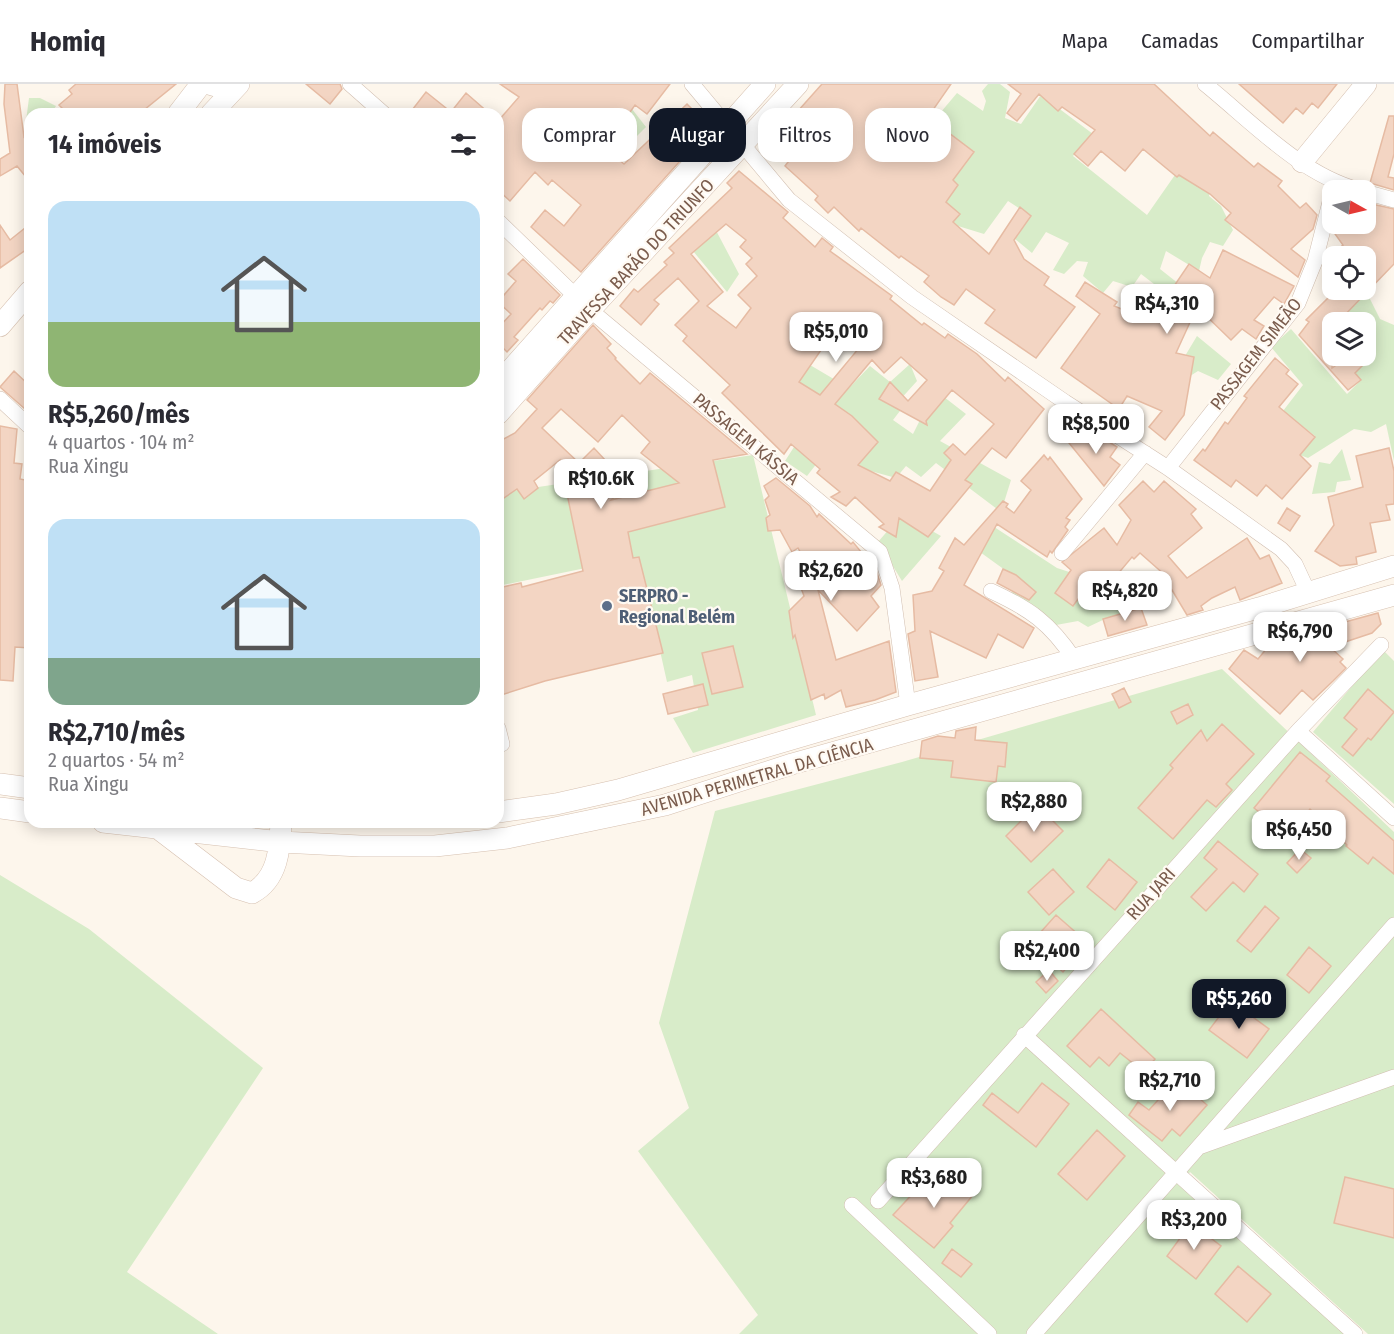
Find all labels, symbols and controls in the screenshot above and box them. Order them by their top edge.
text: Homiq [30,25,106,58]
text: Mapa [1062,28,1108,54]
text: Camadas [1141,28,1219,54]
text: Compartilhar [1252,28,1364,54]
chip: Comprar [522,108,637,162]
chip: Alugar [649,108,746,162]
chip: Filtros [758,108,853,162]
chip: Novo [865,108,951,162]
icon: filters [447,128,480,161]
text: 14 imóveis [48,129,161,160]
street label: TRAVESSA BARÃO DO TRIUNFO [553,174,719,350]
north arrow [1322,180,1376,234]
map controls [1322,180,1376,366]
icon: home [210,240,318,348]
button: locate [1322,246,1376,300]
pin: R$4,310 [1112,284,1222,335]
text: R$4,310 [1135,291,1199,315]
street label: PASSAGEM SIMEÃO [1205,294,1307,414]
pin: R$5,010 [781,312,891,363]
button: layers [1322,312,1376,366]
text: R$5,010 [804,319,868,343]
street label: PASSAGEM KÁSSIA [689,388,804,490]
text: R$5,260/mês [48,399,190,430]
pin: R$8,500 [1041,404,1151,455]
text: R$8,500 [1062,411,1130,435]
text: 4 quartos · 104 m² [48,430,194,454]
text: Rua Xingu [48,454,129,478]
pin: R$10.6K [546,459,656,510]
text: R$10.6K [568,466,634,490]
pin: R$2,620 [776,551,886,602]
icon: home [210,558,318,666]
text: R$2,620 [799,558,863,582]
pin: R$4,820 [1070,571,1180,622]
text: R$4,820 [1092,578,1158,602]
place label: SERPRO - Regional Belém [619,585,735,628]
marker: SERPRO - Regional Belém [600,599,614,613]
pin: R$6,790 [1245,612,1355,663]
text: R$6,790 [1267,619,1333,643]
text: R$2,710/mês [48,717,185,748]
street label: AVENIDA PERIMETRAL DA CIÊNCIA [638,733,876,821]
text: 2 quartos · 54 m² [48,748,185,772]
text: Rua Xingu [48,772,129,796]
pin: R$2,880 [979,782,1089,833]
text: R$2,880 [1001,789,1067,813]
pin: R$6,450 [1244,810,1354,861]
text: R$6,450 [1266,817,1332,841]
street label: RUA JARI [1122,863,1180,925]
pin: R$2,400 [992,931,1102,982]
text: R$2,400 [1014,938,1080,962]
pin: R$5,260 [1184,979,1294,1030]
text: R$5,260 [1206,986,1272,1010]
pin: R$2,710 [1115,1061,1225,1112]
text: R$2,710 [1139,1068,1201,1092]
pin: R$3,680 [879,1158,989,1209]
text: R$3,680 [901,1165,967,1189]
pin: R$3,200 [1139,1200,1249,1251]
text: R$3,200 [1161,1207,1227,1231]

